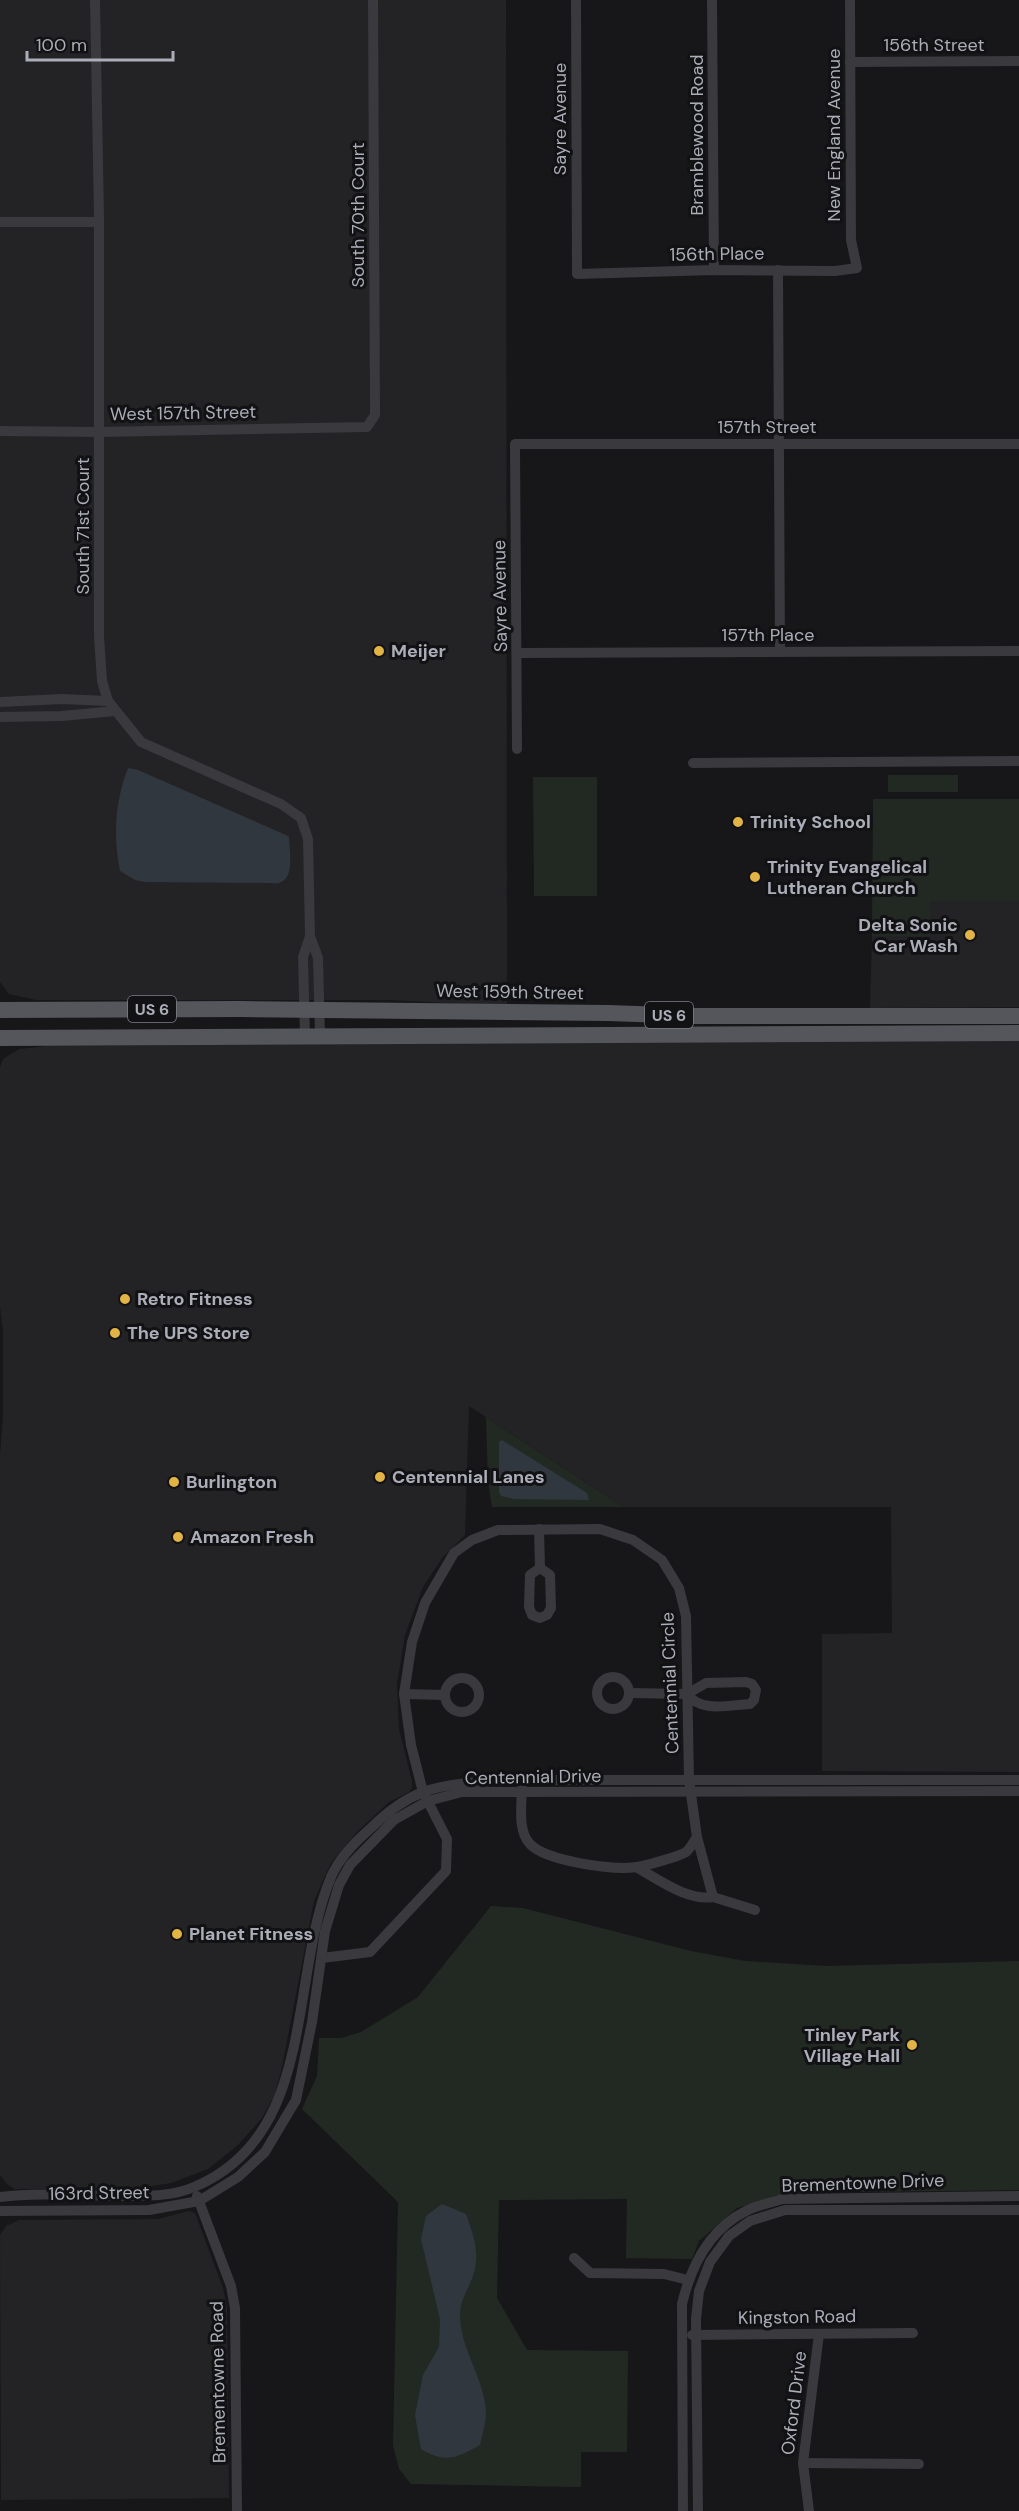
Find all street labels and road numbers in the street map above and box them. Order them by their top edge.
street label: 156th Street [883,33,985,57]
street label: New England Avenue [822,49,846,221]
street label: Bramblewood Road [685,54,709,216]
street label: Sayre Avenue [548,63,572,175]
street label: South 70th Court [346,142,370,288]
street label: 156th Place [669,241,765,267]
street label: West 157th Street [110,400,256,426]
street label: 157th Street [717,415,817,439]
street label: South 71st Court [71,457,95,595]
street label: Sayre Avenue [487,540,513,652]
street label: 157th Place [722,623,814,647]
street label: West 159th Street [436,979,584,1005]
road number: US 6 [128,996,176,1022]
road number: US 6 [645,1002,693,1028]
street label: Centennial Circle [656,1612,684,1754]
street label: Centennial Drive [464,1764,602,1790]
street label: Brementowne Drive [781,2168,945,2198]
street label: 163rd Street [48,2180,150,2206]
street label: Brementowne Road [205,2301,231,2463]
street label: Kingston Road [738,2304,856,2330]
street label: Oxford Drive [776,2350,812,2456]

